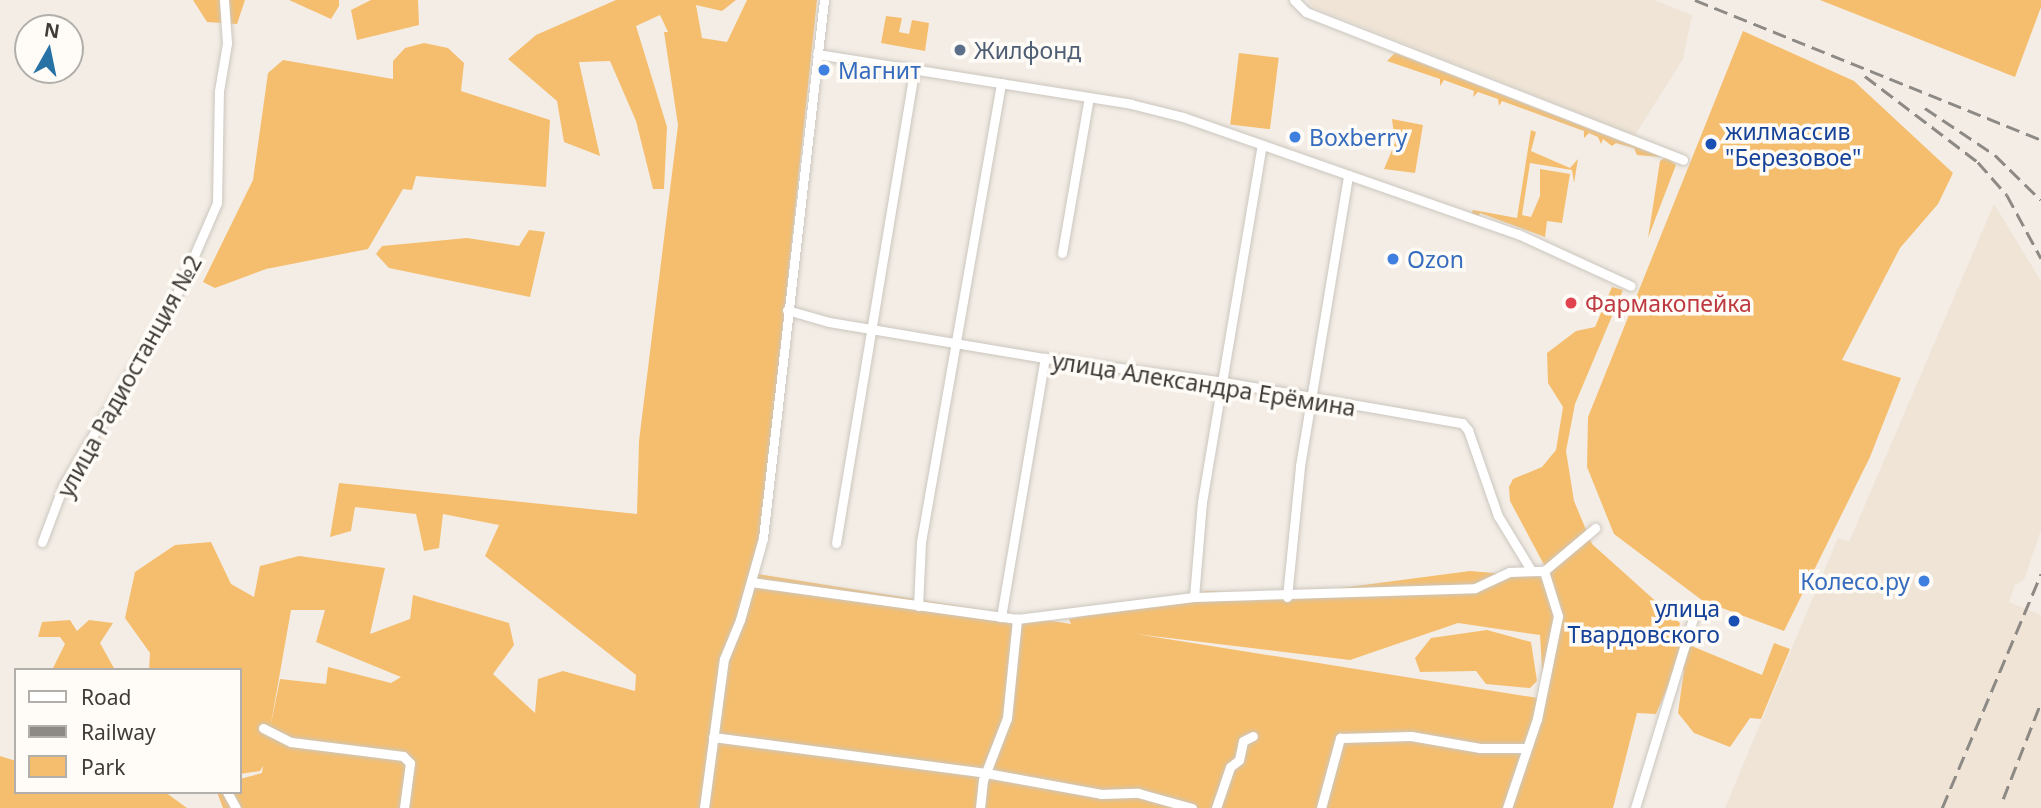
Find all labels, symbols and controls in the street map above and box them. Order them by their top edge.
north arrow [14,14,84,84]
text: N [42,16,62,44]
place label: Жилфонд [974,36,1081,64]
marker: Жилфонд [952,42,968,58]
place label: Магнит [838,56,921,84]
marker: Магнит [816,62,832,78]
place label: жилмассив "Березовое" [1725,117,1861,171]
place label: Boxberry [1309,123,1407,151]
marker: Boxberry [1287,129,1303,145]
marker: жилмассив "Березовое" [1703,136,1719,152]
place label: Ozon [1407,245,1464,273]
street label: улица Радиостанция №2 [51,250,207,502]
marker: Ozon [1385,251,1401,267]
place label: Фармакопейка [1585,289,1752,317]
marker: Фармакопейка [1563,295,1579,311]
street label: улица Александра Ерёмина [1050,346,1358,422]
place label: Колесо.ру [1800,567,1910,595]
marker: Колесо.ру [1916,573,1932,589]
place label: улица Твардовского [1568,594,1720,648]
marker: улица Твардовского [1726,613,1742,629]
legend [14,668,242,794]
text: Road [81,683,131,711]
text: Railway [81,718,156,746]
text: Park [81,753,125,781]

